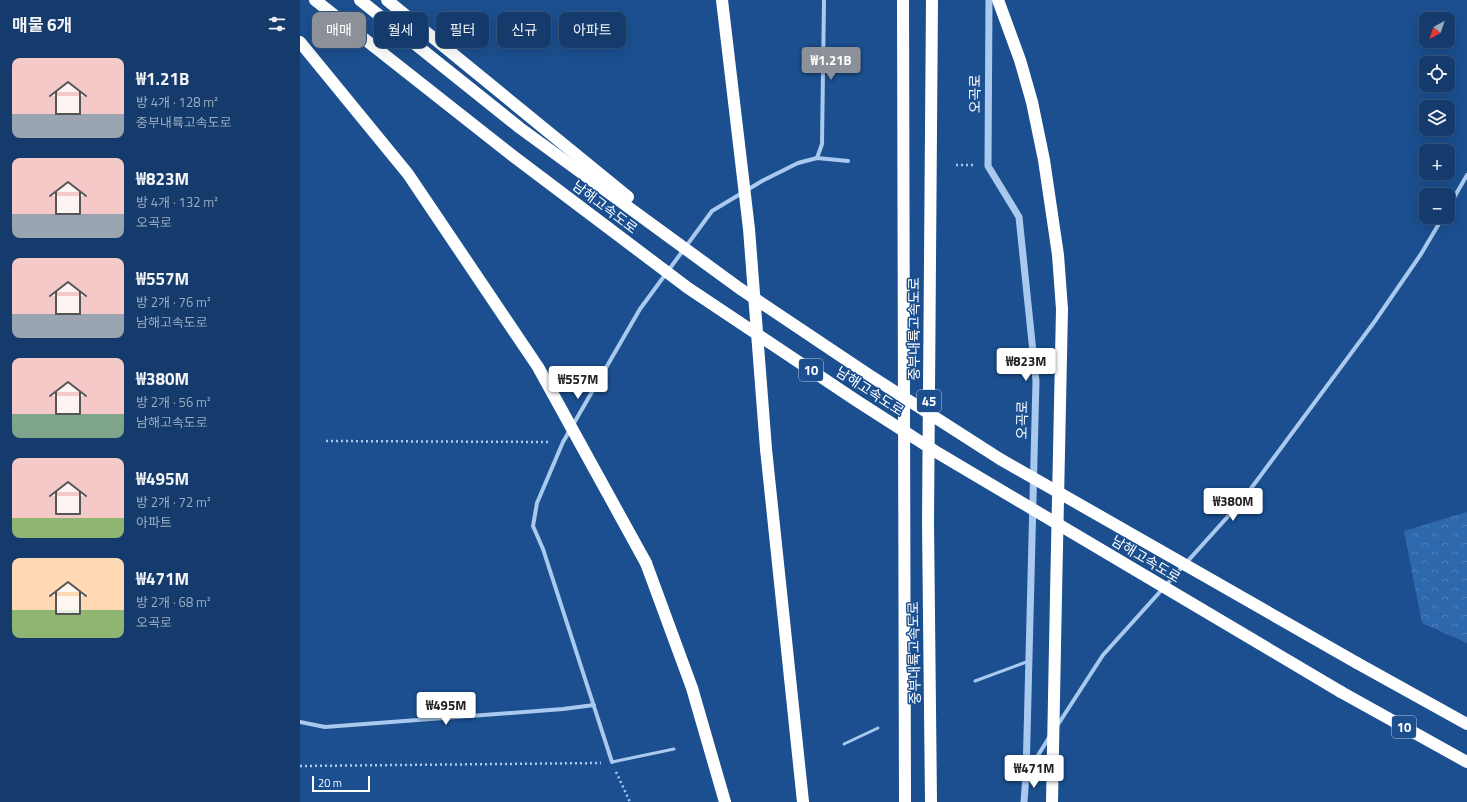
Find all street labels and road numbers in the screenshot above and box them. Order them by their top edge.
street label: 오곡로 [964,75,985,113]
street label: 남해고속도로 [568,175,643,238]
street label: 중부내륙고속도로 [903,277,924,381]
road number: 10 [799,359,823,381]
street label: 남해고속도로 [832,361,908,420]
road number: 45 [917,390,941,412]
street label: 오곡로 [1011,400,1032,439]
street label: 남해고속도로 [1108,530,1185,588]
street label: 중부내륙고속도로 [902,601,925,705]
road number: 10 [1392,716,1416,738]

